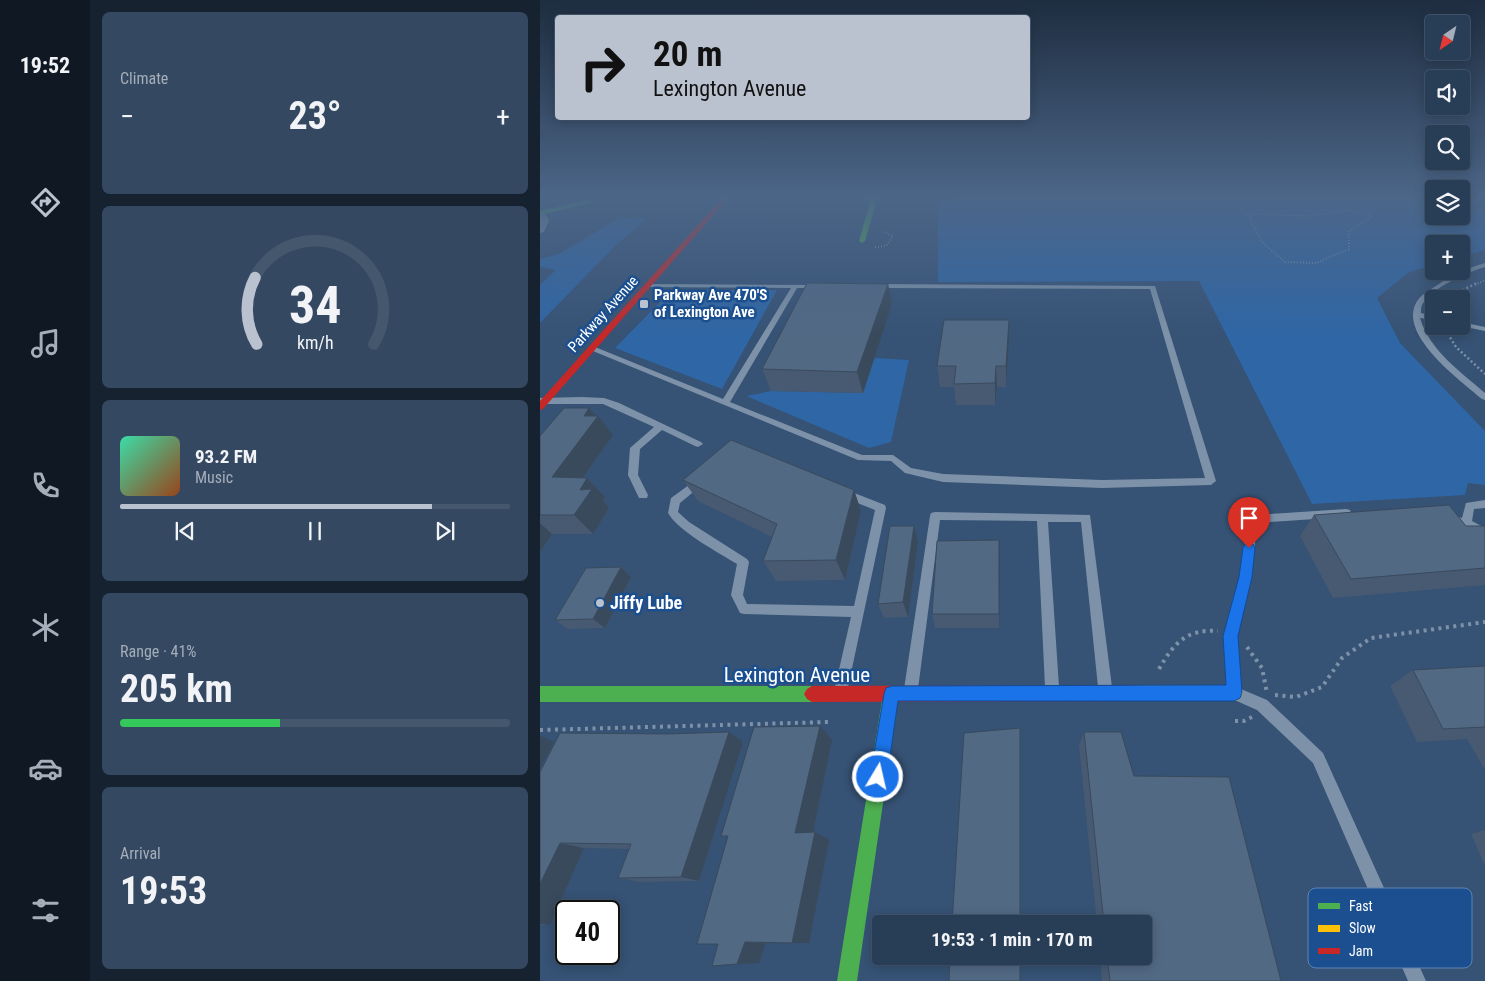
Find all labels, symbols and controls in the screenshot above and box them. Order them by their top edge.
north arrow [1425,15,1470,60]
map controls [1425,15,1470,335]
text: 20 m [653,34,722,75]
icon: right [570,35,635,100]
text: 19:52 [20,53,70,78]
text: Climate [120,69,168,88]
button: sound [1425,70,1470,115]
text: Lexington Avenue [653,76,806,101]
text: 23° [288,94,342,138]
text: − [120,100,134,133]
text: + [496,100,510,133]
button: search [1425,125,1470,170]
button: layers [1425,180,1470,225]
icon: directions [28,185,63,220]
button: + [1425,235,1470,280]
street label: Parkway Avenue [564,272,642,356]
text: 34 [289,275,341,336]
place label: Parkway Ave 470'S of Lexington Ave [654,286,767,321]
button: − [1425,290,1470,335]
marker: Parkway Ave 470'S of Lexington Ave [638,298,650,310]
icon: music [28,326,63,361]
text: km/h [297,332,333,353]
text: 93.2 FM [195,445,257,468]
icon: phone [28,468,63,503]
text: Music [195,468,233,487]
pin [1228,497,1270,548]
icon: arrive [1235,504,1263,532]
icon: previous [171,517,199,545]
icon: pause [301,517,329,545]
icon: next [431,517,459,545]
place label: Jiffy Lube [610,592,683,613]
marker: Jiffy Lube [594,597,606,609]
icon: climate [28,610,63,645]
text: Range · 41% [120,642,196,661]
street label: Lexington Avenue [724,663,870,687]
text: 205 km [120,667,233,711]
position arrow [851,750,903,802]
icon: car [28,751,63,786]
text: Arrival [120,844,161,863]
text: 19:53 [120,869,207,913]
legend [1308,888,1472,968]
icon: filters [28,893,63,928]
text: Fast [1349,898,1373,914]
speed limit sign: 40 [555,900,620,965]
text: Slow [1349,920,1376,936]
text: 19:53 · 1 min · 170 m [931,928,1093,951]
text: Jam [1349,943,1373,959]

